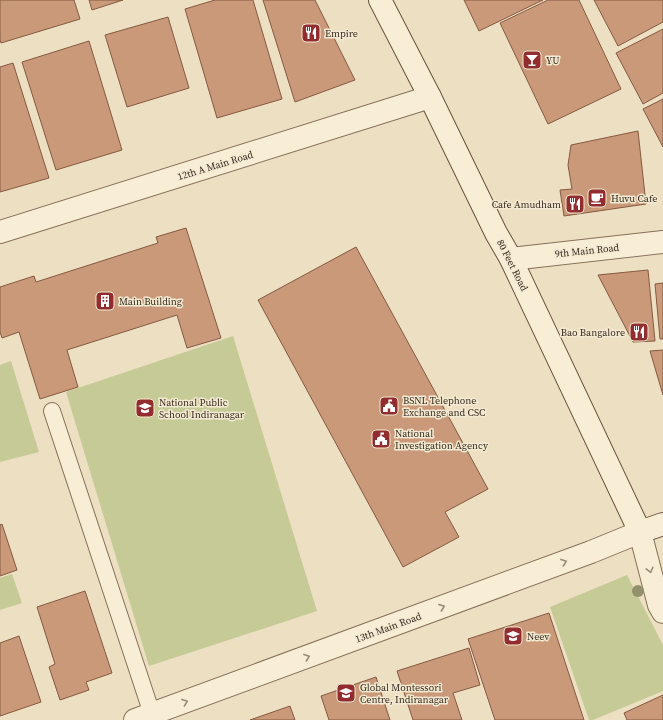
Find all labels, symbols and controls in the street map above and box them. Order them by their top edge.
restaurant icon: Empire [300,22,322,44]
place label: Empire [325,27,358,40]
bar icon: YU [521,49,543,71]
place label: YU [546,54,560,67]
street label: 12th A Main Road [176,148,255,183]
cafe icon: Huvu Cafe [586,187,608,209]
place label: Huvu Cafe [611,192,657,205]
restaurant icon: Cafe Amudham [564,193,586,215]
place label: Cafe Amudham [492,198,561,211]
street label: 80 Feet Road [494,237,531,293]
street label: 9th Main Road [554,241,620,260]
building icon: Main Building [94,290,116,312]
place label: Main Building [119,295,182,308]
restaurant icon: Bao Bangalore [628,321,650,343]
place label: Bao Bangalore [561,326,625,339]
place label: BSNL Telephone Exchange and CSC [403,394,485,419]
public building icon: BSNL Telephone Exchange and CSC [378,395,400,417]
place label: National Public School Indiranagar [159,396,245,421]
school or university icon: National Public School Indiranagar [134,397,156,419]
place label: National Investigation Agency [395,427,489,452]
public building icon: National Investigation Agency [370,428,392,450]
one-way arrow [560,558,567,567]
one-way arrow [645,566,654,573]
one-way arrow [438,603,445,612]
street label: 13th Main Road [353,609,423,645]
school or university icon: Neev [502,625,524,647]
place label: Neev [527,630,549,643]
one-way arrow [303,654,310,662]
place label: Global Montessori Centre, Indiranagar [360,681,449,706]
school or university icon: Global Montessori Centre, Indiranagar [335,682,357,704]
one-way arrow [181,698,188,707]

